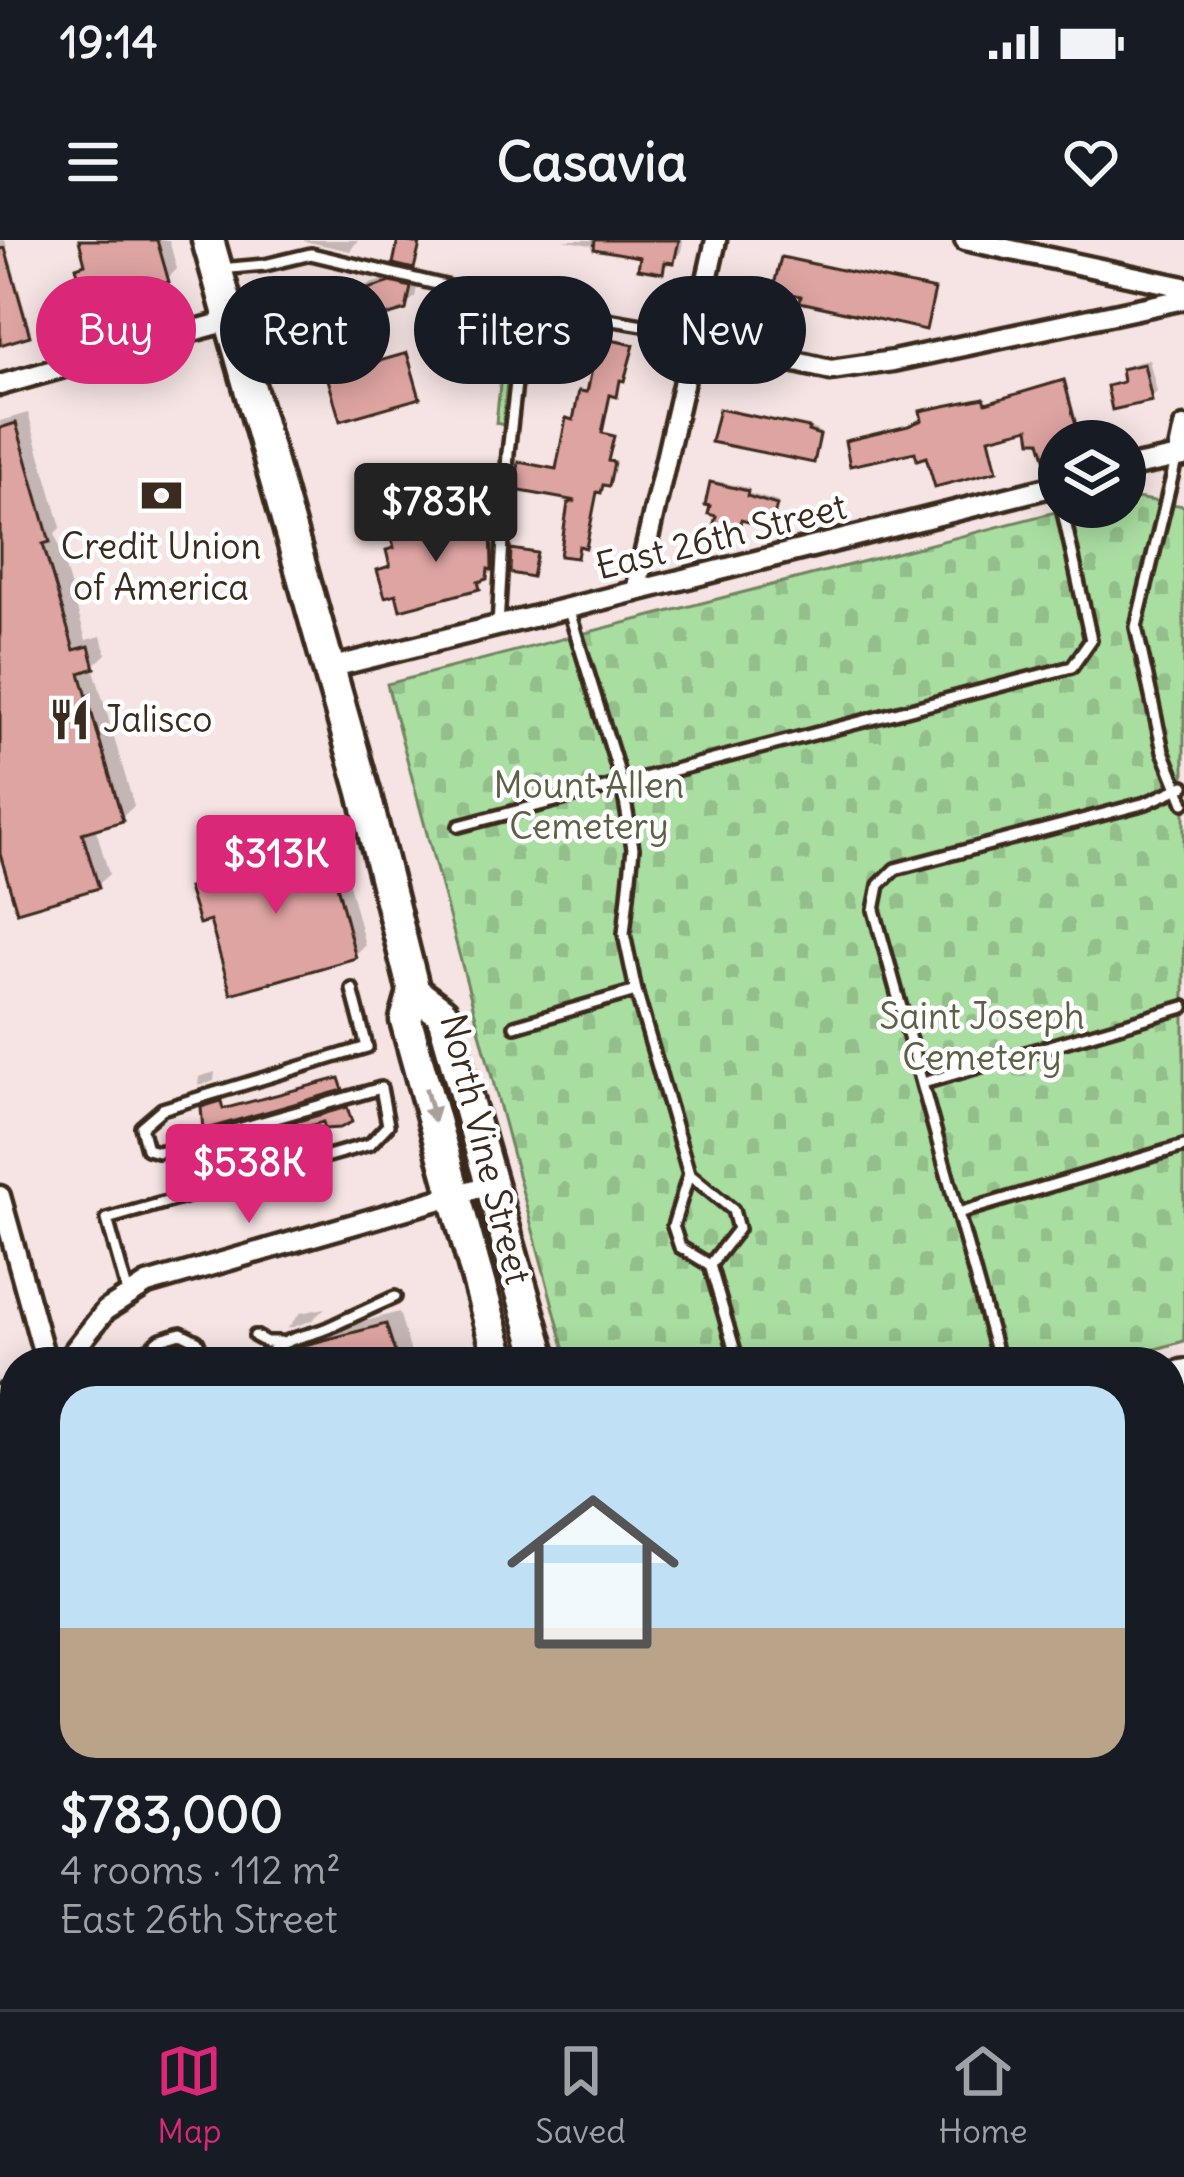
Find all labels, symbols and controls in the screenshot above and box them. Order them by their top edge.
text: 19:14 [60,14,158,70]
text: Casavia [497,128,687,196]
icon: menu [60,129,126,195]
icon: heart [1058,129,1124,195]
chip: Buy [36,276,196,384]
chip: Rent [220,276,390,384]
chip: Filters [414,276,613,384]
chip: New [637,276,806,384]
map controls [1038,420,1146,528]
button: layers [1038,420,1146,528]
pin: $783K [352,463,520,565]
bank icon: Credit Union of America [138,473,184,519]
text: $783K [381,477,491,526]
street label: East 26th Street [591,484,851,589]
place label: Credit Union of America [61,524,261,610]
restaurant icon: Jalisco [46,696,92,742]
place label: Jalisco [103,697,213,742]
park label: Mount Allen Cemetery [494,763,684,849]
pin: $313K [192,815,360,917]
text: $313K [223,829,329,878]
park label: Saint Joseph Cemetery [879,994,1085,1080]
street label: North Vine Street [430,1010,541,1289]
one-way arrow [421,1087,440,1124]
pin: $538K [165,1124,333,1226]
text: $538K [193,1138,305,1187]
icon: home [485,1464,701,1680]
text: $783,000 [60,1782,283,1846]
text: 4 rooms · 112 m² [60,1846,341,1895]
text: East 26th Street [60,1895,338,1944]
tab: Map [156,2038,222,2152]
tab: Saved [535,2038,626,2152]
tab: Home [939,2038,1028,2152]

